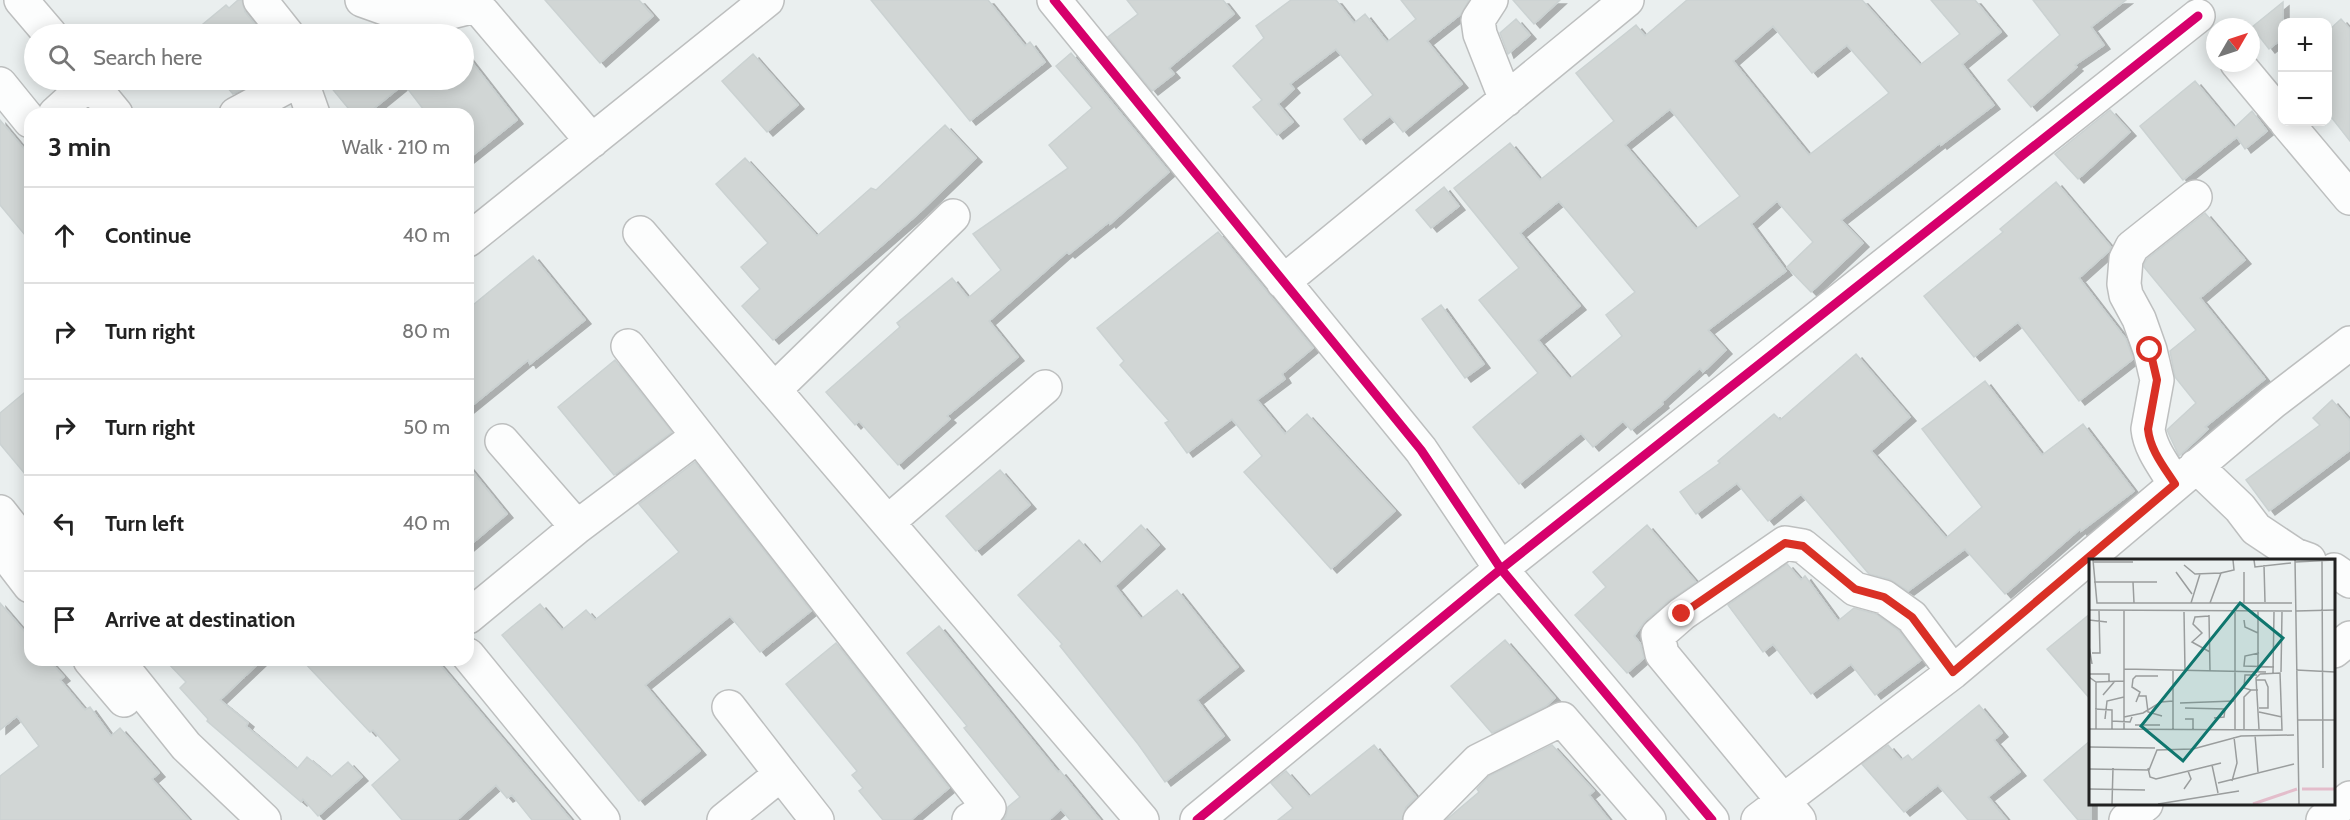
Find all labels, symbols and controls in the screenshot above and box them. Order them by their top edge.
north arrow [2206,18,2260,72]
map controls [2278,18,2332,126]
button: + [2278,18,2332,72]
search box [24,24,474,90]
icon: search [45,41,78,74]
text: Search here [93,44,202,71]
button: − [2278,72,2332,126]
text: 3 min [48,131,111,163]
text: Walk · 210 m [342,135,450,159]
icon: ahead [48,219,81,252]
text: Continue [105,222,191,249]
text: 40 m [402,223,450,247]
icon: right [48,315,81,348]
text: Turn right [105,318,195,345]
text: 80 m [402,319,450,343]
route start [2136,336,2162,362]
icon: right [48,411,81,444]
text: Turn right [105,414,195,441]
text: 50 m [403,415,450,439]
icon: left [48,507,81,540]
text: Turn left [105,510,184,537]
text: 40 m [402,511,450,535]
inset map [2089,559,2335,805]
route end [1668,600,1694,626]
icon: arrive [48,603,81,636]
text: Arrive at destination [105,606,295,633]

